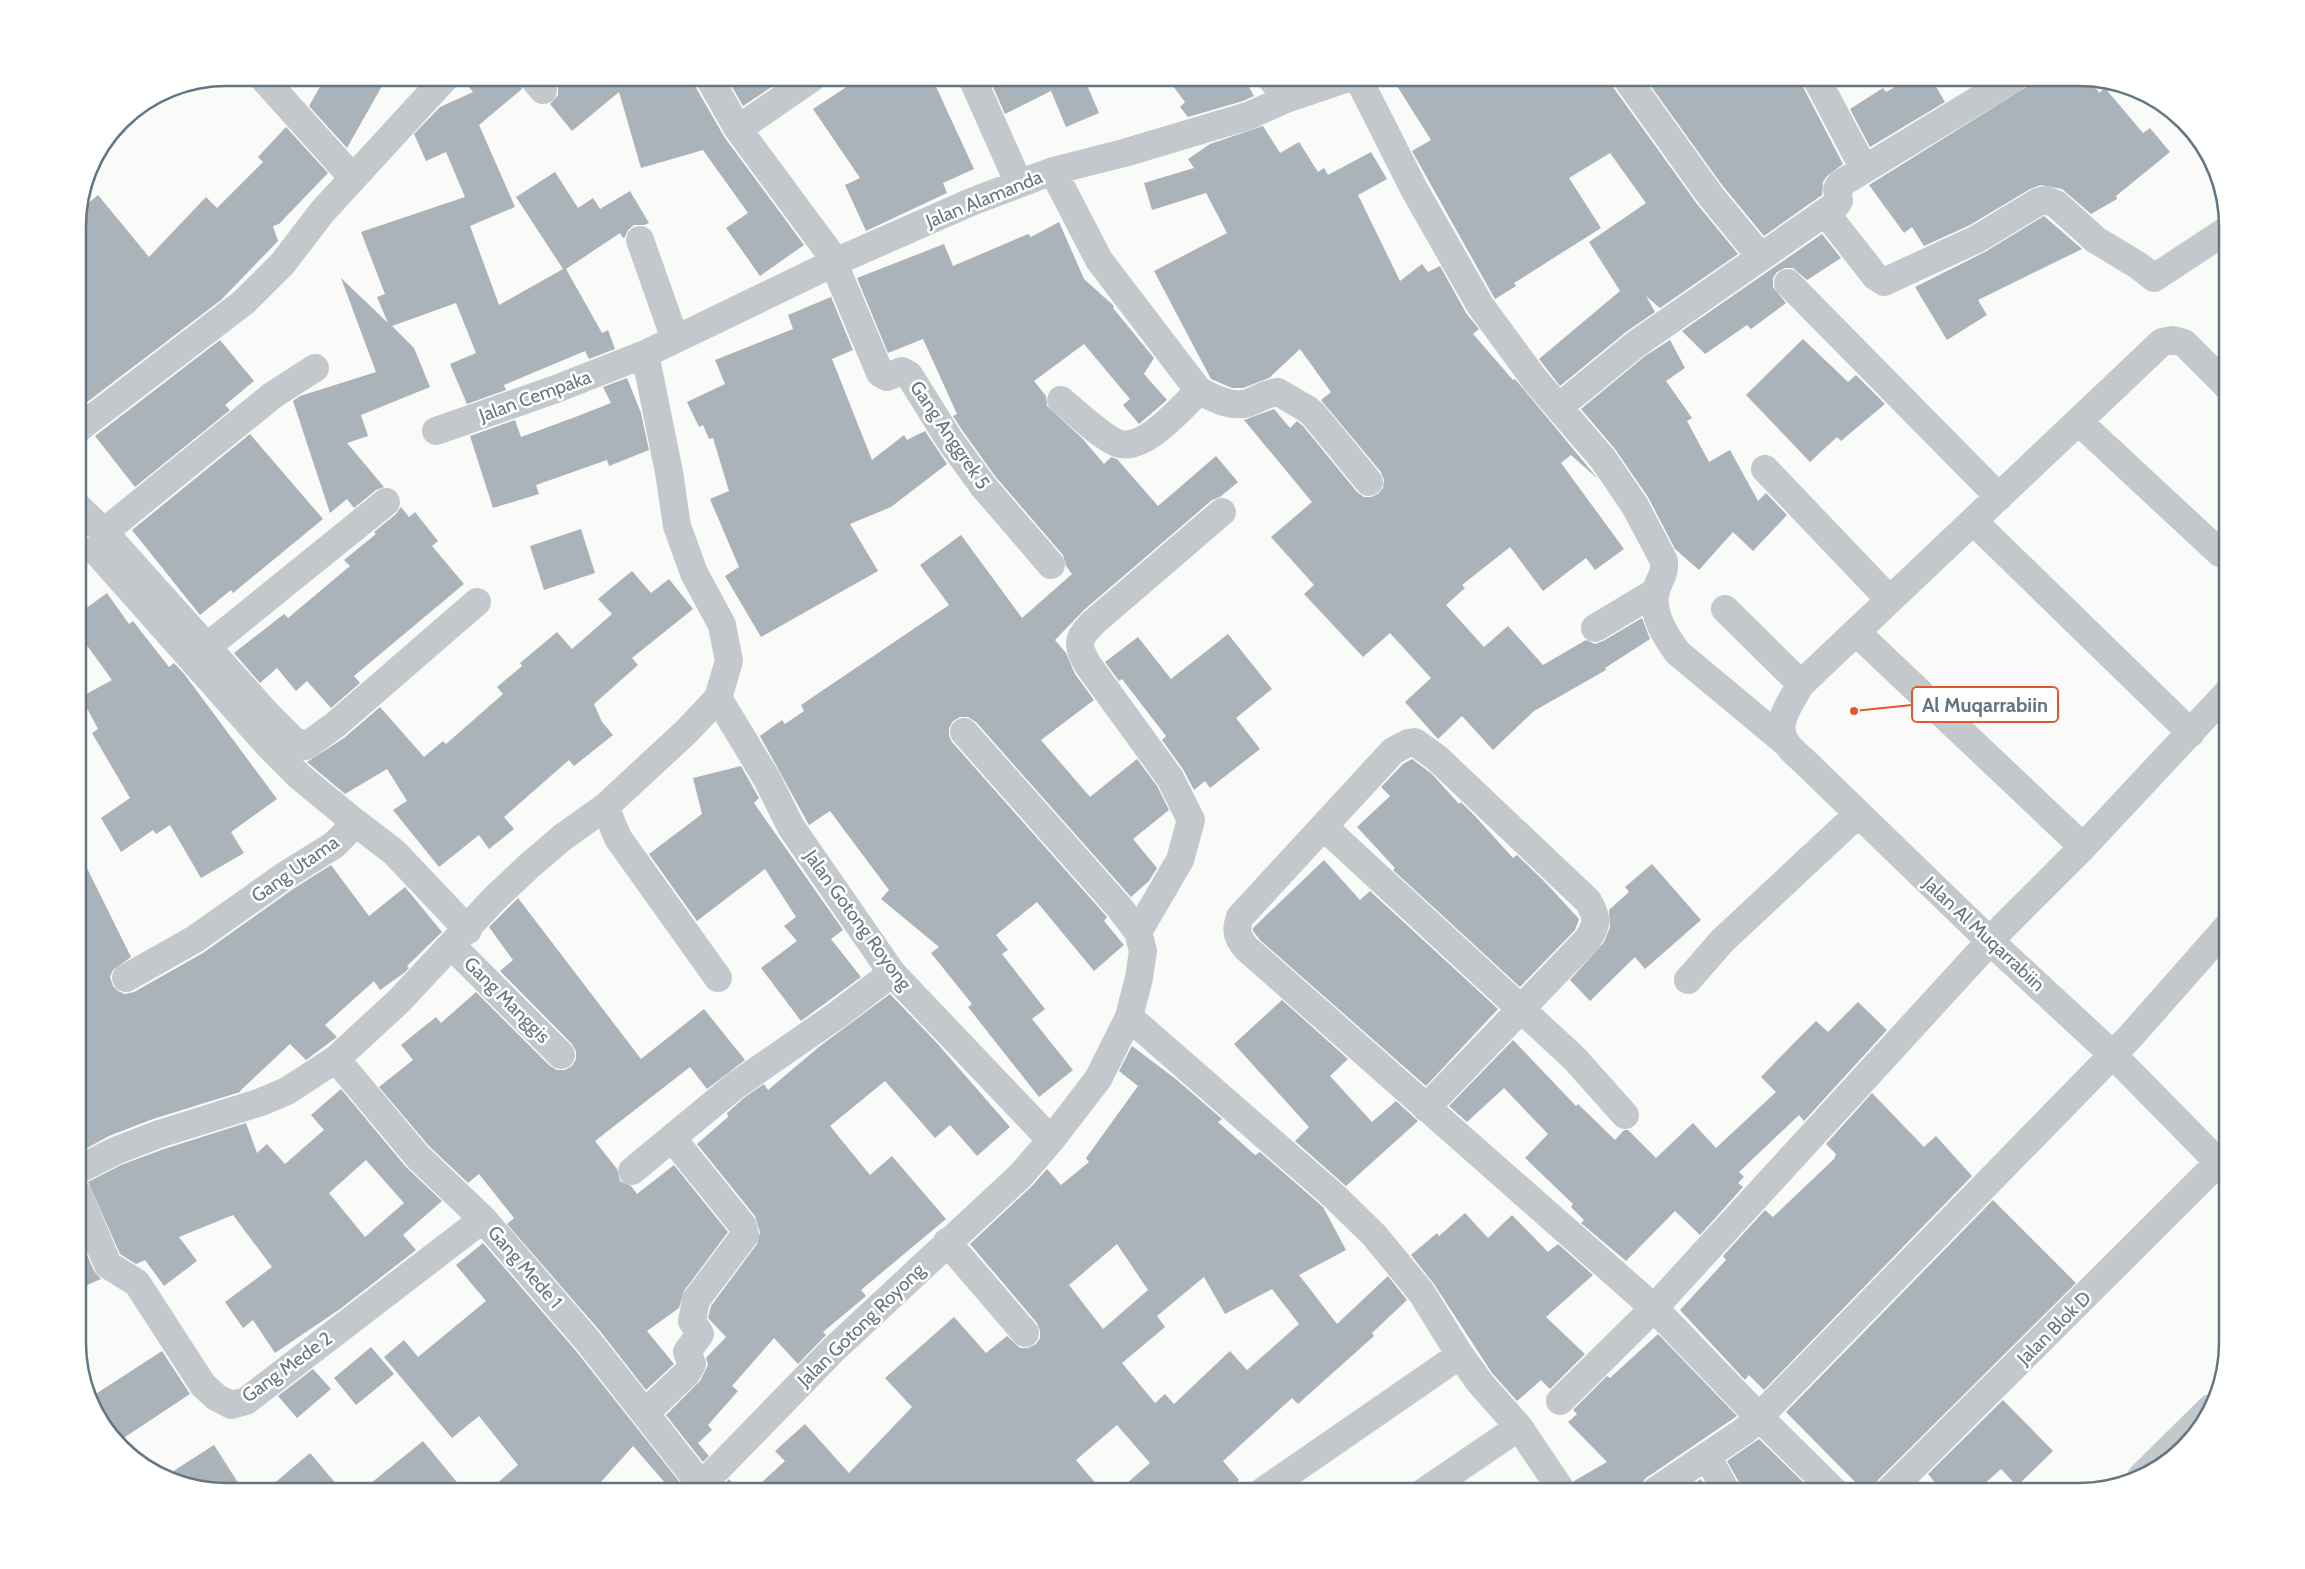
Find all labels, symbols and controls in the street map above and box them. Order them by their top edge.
street label: Jalan Alamanda [921,165,1046,233]
street label: Jalan Cempaka [475,365,594,427]
street label: Gang Anggrek 5 [905,376,995,494]
callout: Al Muqarrabiin [1912,687,2058,722]
text: Al Muqarrabiin [1922,693,2048,717]
street label: Gang Utama [247,831,343,907]
street label: Jalan Gotong Royong [799,845,917,995]
street label: Jalan Al Muqarrabiin [1918,871,2050,996]
street label: Gang Manggis [459,952,555,1048]
street label: Gang Mede 1 [483,1221,567,1313]
street label: Jalan Gotong Royong [792,1258,930,1392]
street label: Jalan Blok D [2012,1286,2096,1370]
street label: Gang Mede 2 [237,1327,337,1407]

